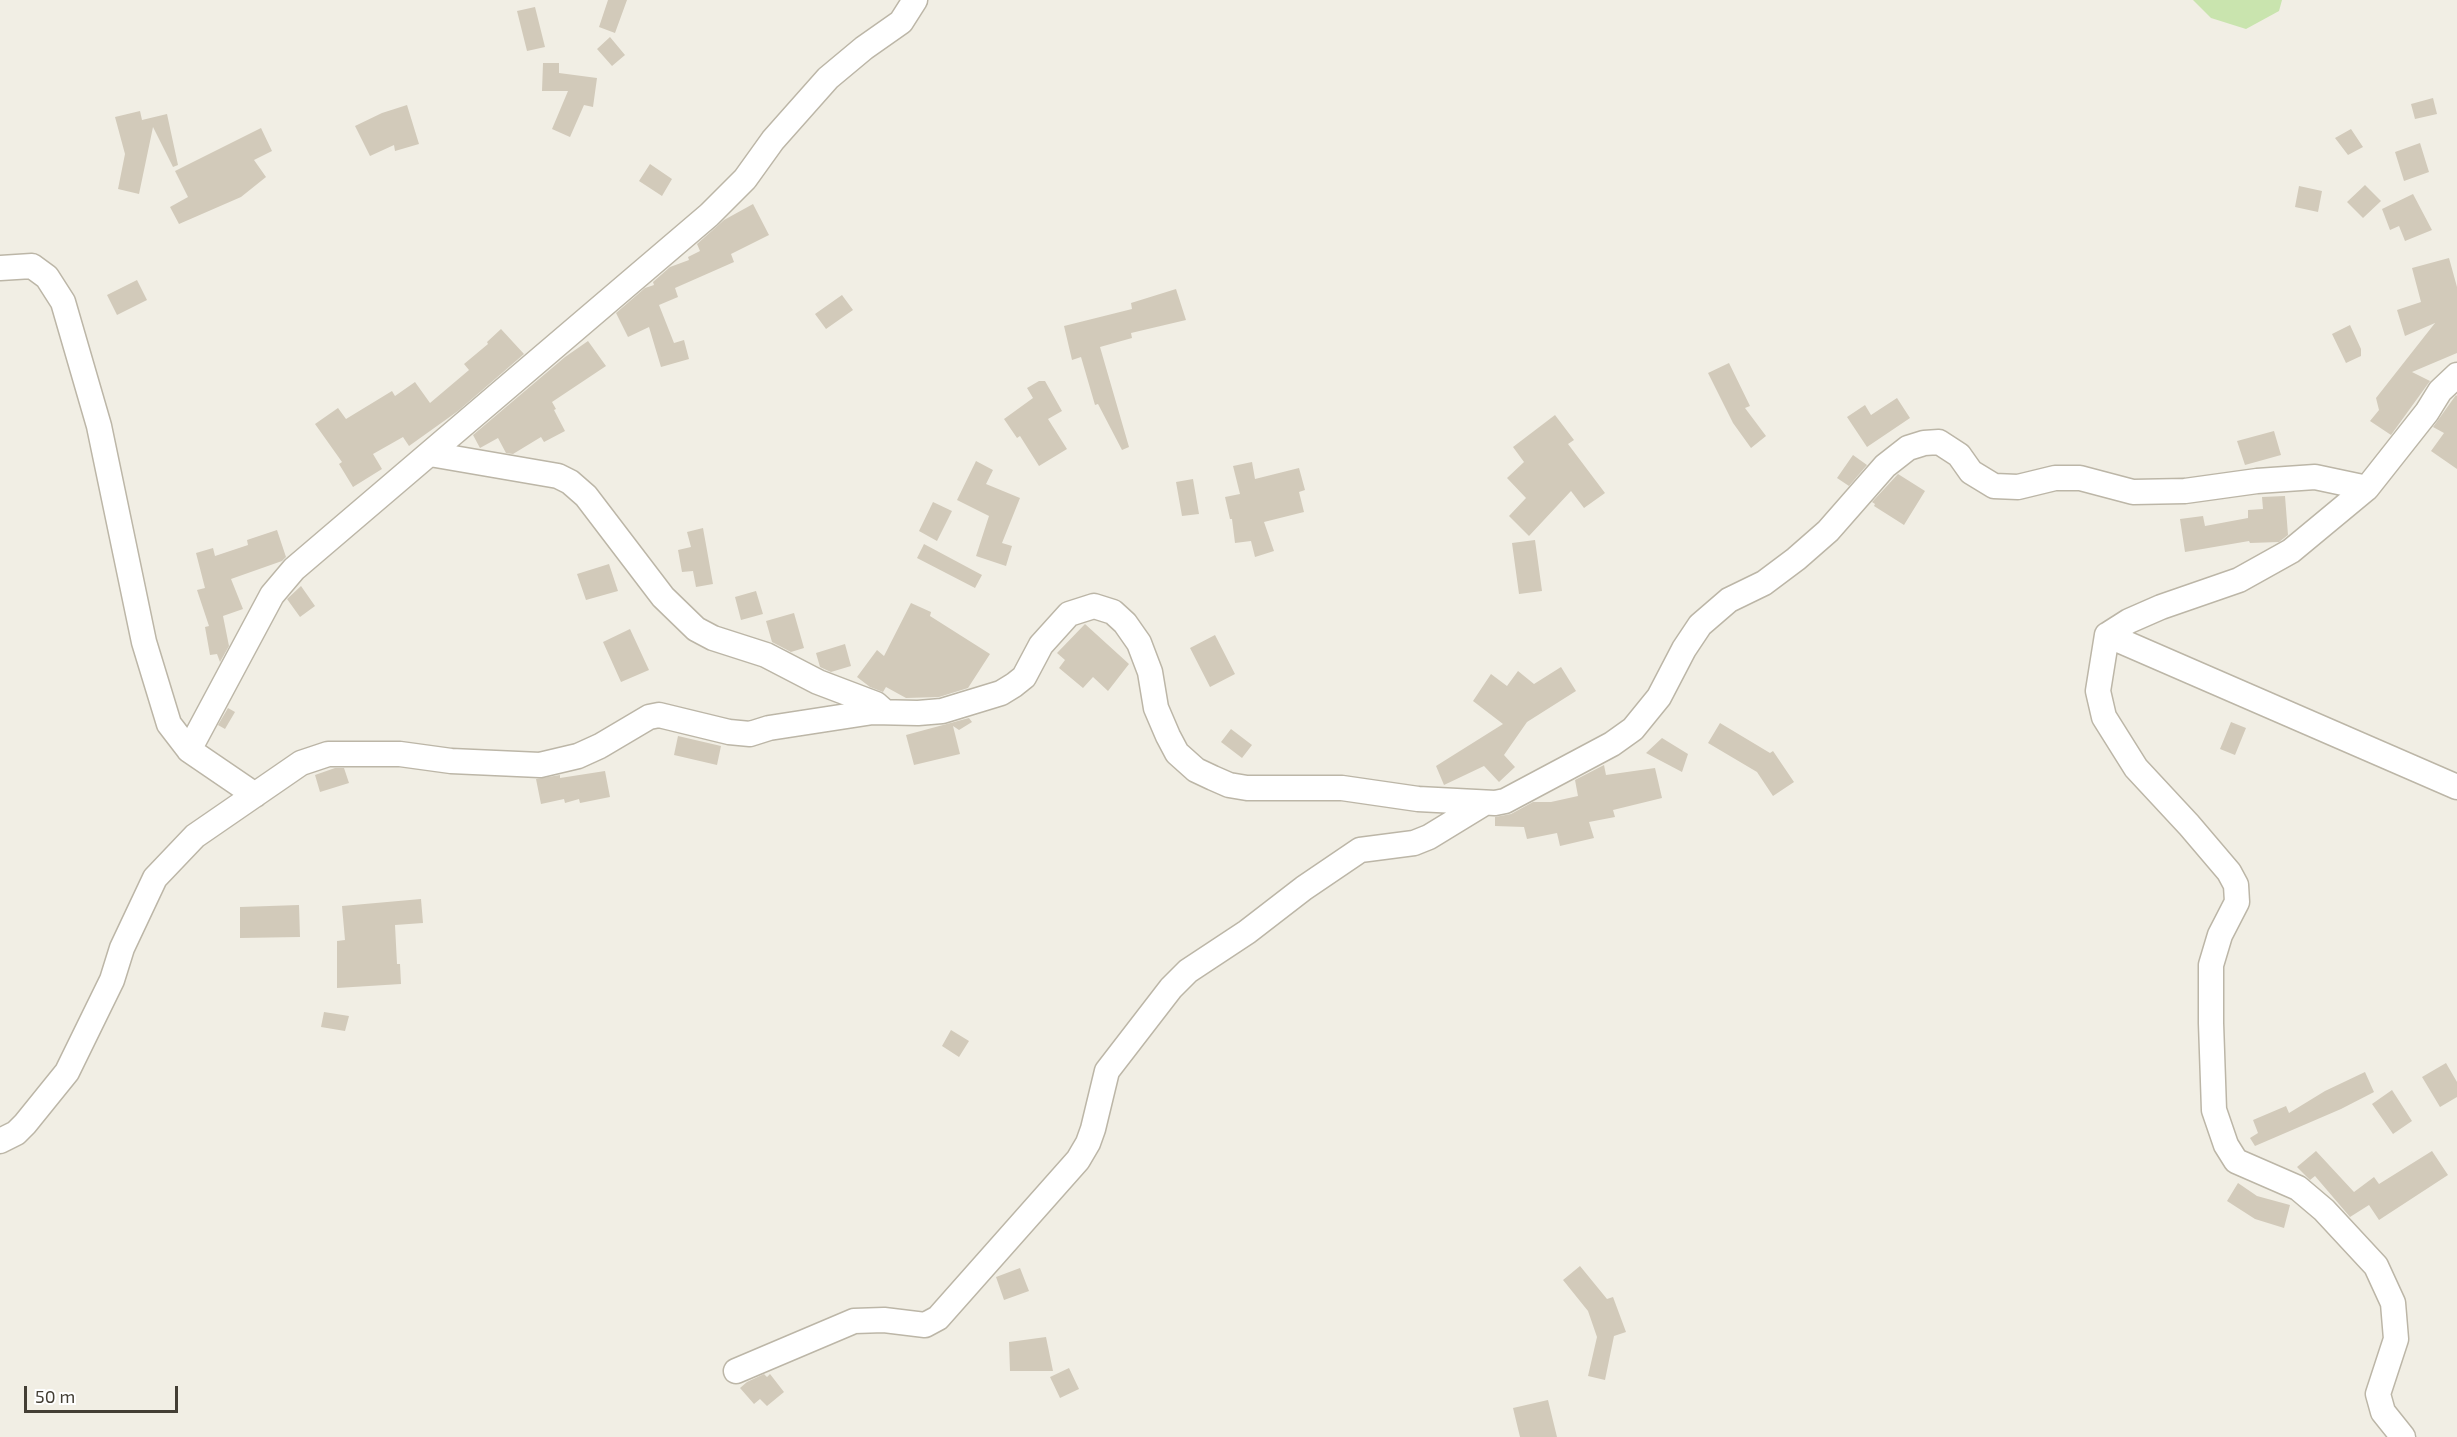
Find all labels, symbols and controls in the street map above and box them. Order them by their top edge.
scale bar [27,1374,182,1412]
text: 50 m [35,1385,75,1407]

